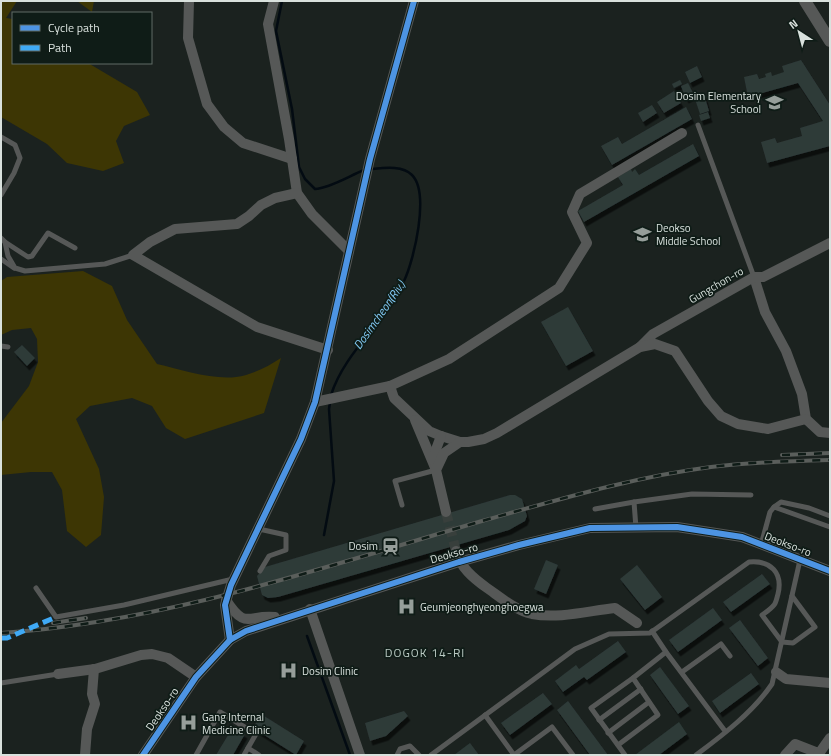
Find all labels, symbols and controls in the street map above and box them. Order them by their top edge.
legend [12,12,152,64]
north arrow [779,12,819,52]
text: N [785,15,801,33]
text: Cycle path [48,18,100,37]
text: Path [48,38,72,57]
place label: Dosim Elementary School [676,88,762,117]
school or university icon: Dosim Elementary School [764,92,784,112]
place label: Deokso Middle School [656,220,721,249]
school or university icon: Deokso Middle School [633,224,653,244]
street label: Gungchon-ro [686,263,747,307]
water label: Dosimcheon(Riv.) [348,276,410,353]
street label: Deokso-ro [762,528,814,560]
station icon: Dosim [381,536,401,556]
place label: Dosim [348,538,378,554]
street label: Deokso-ro [428,539,480,567]
hospital icon: Geumjeonghyeonghoegwa [397,597,417,617]
place label: Geumjeonghyeonghoegwa [420,599,544,615]
district label: DOGOK 14-RI [385,643,465,662]
hospital icon: Dosim Clinic [279,661,299,681]
place label: Dosim Clinic [302,663,358,679]
street label: Deokso-ro [142,684,182,734]
place label: Gang Internal Medicine Clinic [202,709,270,738]
hospital icon: Gang Internal Medicine Clinic [179,713,199,733]

